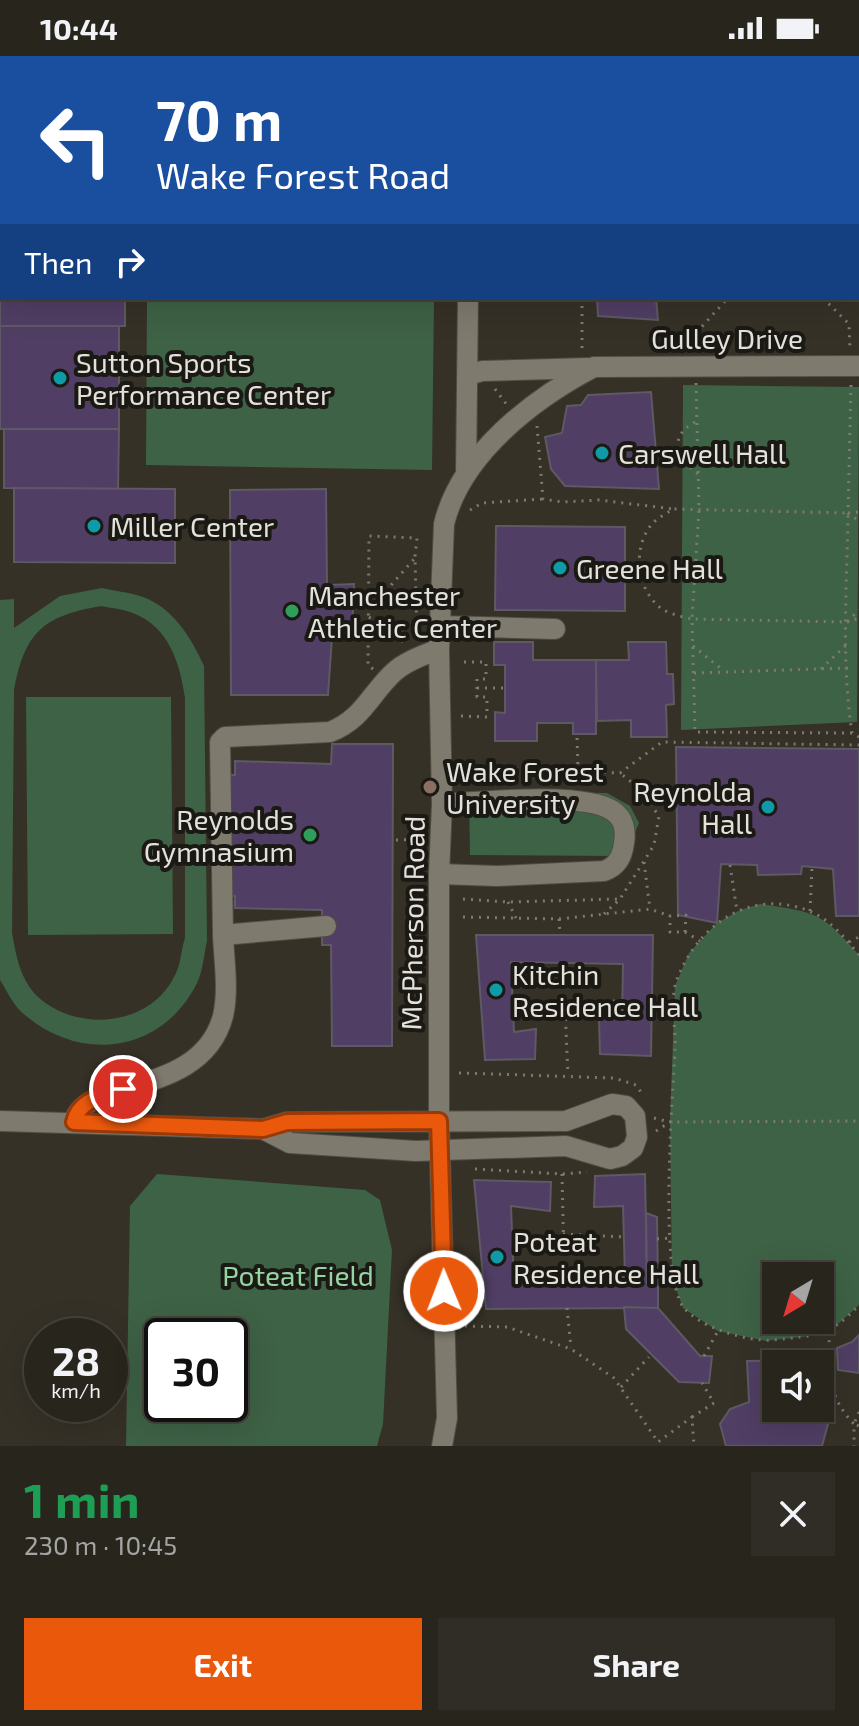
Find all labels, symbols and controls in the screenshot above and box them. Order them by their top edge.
text: 10:44 [40,10,118,46]
text: 70 m [156,85,282,152]
icon: left [24,88,128,192]
text: Wake Forest Road [156,153,450,196]
icon: right [108,240,152,284]
text: Then [24,244,92,280]
street label: Gulley Drive [651,321,803,355]
place label: Sutton Sports Performance Center [76,345,331,411]
marker: Sutton Sports Performance Center [51,369,69,387]
place label: Carswell Hall [618,436,786,470]
marker: Carswell Hall [593,444,611,462]
place label: Miller Center [110,509,274,543]
marker: Miller Center [85,517,103,535]
place label: Greene Hall [576,551,723,585]
marker: Greene Hall [551,559,569,577]
place label: Manchester Athletic Center [308,578,497,644]
marker: Manchester Athletic Center [283,602,301,620]
place label: Wake Forest University [446,754,604,820]
place label: Reynolda Hall [633,774,753,840]
marker: Wake Forest University [421,778,439,796]
marker: Reynolda Hall [759,798,777,816]
place label: Reynolds Gymnasium [144,802,294,868]
street label: McPherson Road [393,816,431,1030]
marker: Reynolds Gymnasium [301,826,319,844]
place label: Kitchin Residence Hall [512,957,699,1023]
marker: Kitchin Residence Hall [487,981,505,999]
pin [89,1055,157,1123]
icon: arrive [101,1067,145,1111]
place label: Poteat Residence Hall [513,1224,700,1290]
marker: Poteat Residence Hall [488,1248,506,1266]
position arrow [402,1249,486,1333]
park label: Poteat Field [222,1258,374,1292]
north arrow [762,1262,834,1334]
map controls [762,1262,834,1422]
speed limit sign: 30 [144,1318,248,1422]
text: 28 [52,1336,100,1384]
button: sound [762,1350,834,1422]
text: km/h [51,1378,101,1402]
text: 1 min [24,1470,140,1528]
button: close [751,1472,835,1556]
text: 230 m · 10:45 [24,1529,177,1560]
button: Exit [24,1618,422,1710]
button: Share [438,1618,835,1710]

